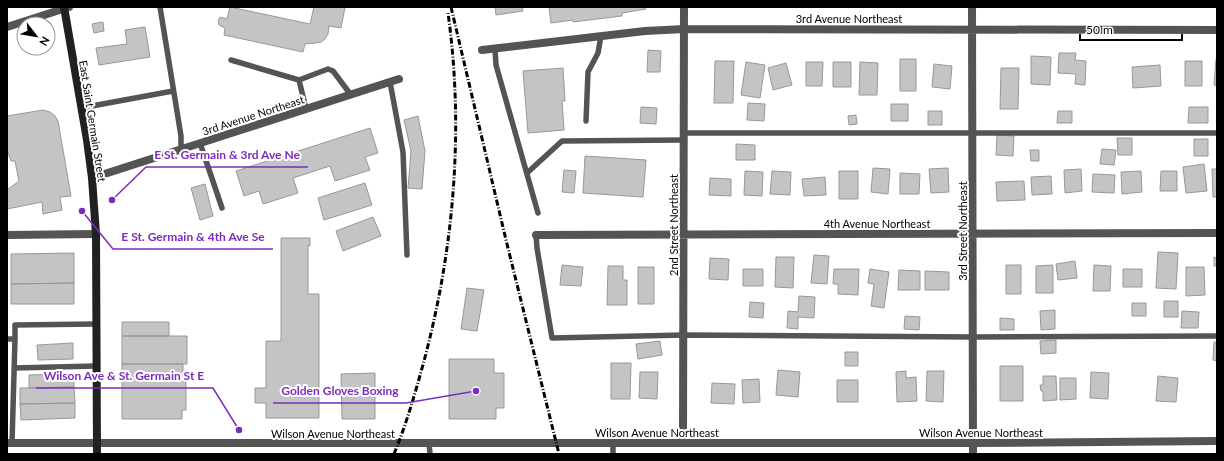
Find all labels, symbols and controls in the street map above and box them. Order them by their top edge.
street label: 3rd Avenue Northeast [796,12,902,25]
north arrow [16,16,56,56]
scale bar [1080,16,1182,42]
text: 50 m [1086,22,1113,37]
text: N [37,34,53,48]
street label: East Saint Germain Street [77,59,109,183]
street label: 3rd Avenue Northeast [200,92,306,138]
callout: E St. Germain & 3rd Ave Ne [146,143,308,167]
text: E St. Germain & 3rd Ave Ne [154,147,300,162]
street label: 2nd Street Northeast [667,174,680,276]
street label: 3rd Street Northeast [956,181,969,281]
street label: 4th Avenue Northeast [824,217,930,230]
callout: E St. Germain & 4th Ave Se [113,225,273,249]
text: E St. Germain & 4th Ave Se [121,229,265,244]
callout: Wilson Ave & St. Germain St E [36,364,213,388]
text: Wilson Ave & St. Germain St E [44,368,204,383]
callout: Golden Gloves Boxing [273,379,406,403]
text: Golden Gloves Boxing [281,383,399,398]
street label: Wilson Avenue Northeast [595,426,719,439]
street label: Wilson Avenue Northeast [919,426,1043,439]
street label: Wilson Avenue Northeast [271,427,395,440]

